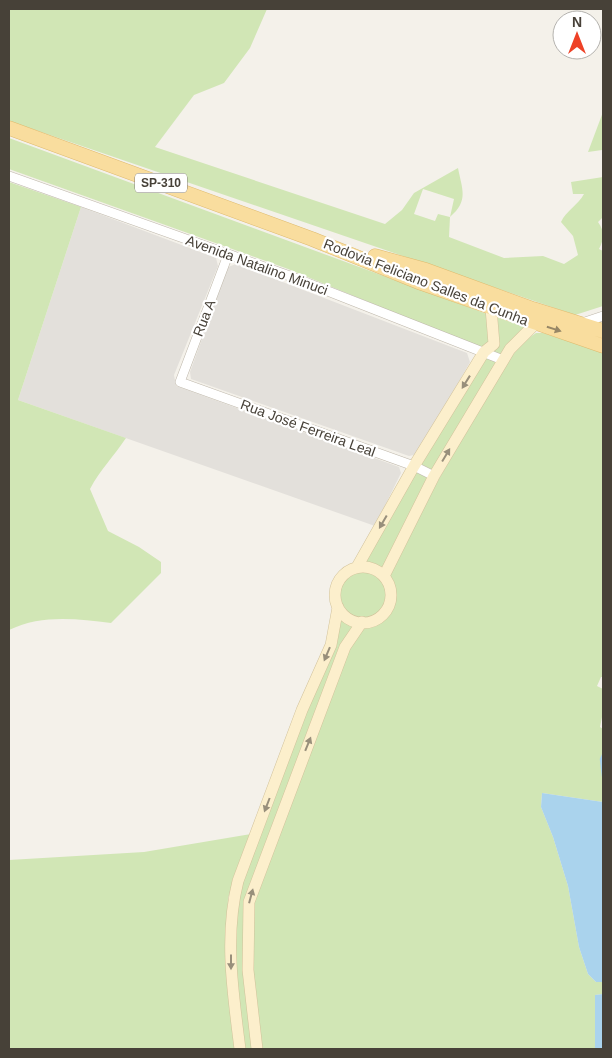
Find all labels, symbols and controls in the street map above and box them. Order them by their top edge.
north arrow [552,10,602,60]
text: N [572,14,582,30]
road number: SP-310 [135,174,187,192]
street label: Avenida Natalino Minuci [184,232,330,298]
street label: Rodovia Feliciano Salles da Cunha [321,235,531,329]
street label: Rua A [190,297,219,339]
one-way arrow [547,326,562,334]
one-way arrow [461,376,471,389]
street label: Rua José Ferreira Leal [238,396,378,460]
one-way arrow [442,449,451,462]
one-way arrow [378,515,387,528]
one-way arrow [322,647,330,661]
one-way arrow [304,736,312,751]
one-way arrow [263,798,271,813]
one-way arrow [247,889,255,904]
one-way arrow [227,954,235,970]

